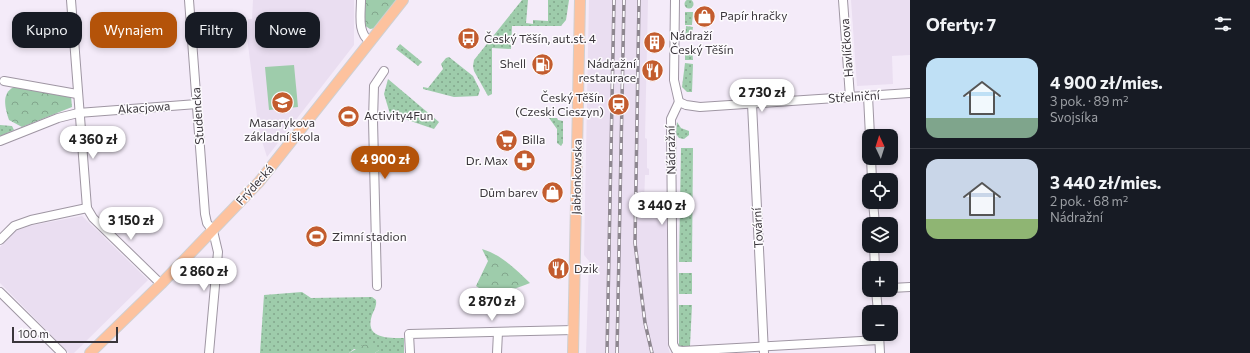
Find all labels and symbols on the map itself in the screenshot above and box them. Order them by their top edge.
shop icon: Papír hračky [692,3,718,29]
place label: Papír hračky [720,8,788,22]
street label: Havlíčkova [837,18,855,78]
bus stop icon: Český Těšín, aut.st. 4 [455,26,481,52]
place label: Nádraží Český Těšín [670,28,734,56]
building icon: Nádraží Český Těšín [642,30,668,56]
place label: Český Těšín, aut.st. 4 [484,31,596,45]
fuel station icon: Shell [529,51,555,77]
place label: Shell [500,56,526,70]
place label: Nádražní restaurace [579,56,637,84]
restaurant icon: Nádražní restaurace [639,58,665,84]
pin: 2 730 zł [721,79,803,113]
street label: Studencka [188,87,206,145]
street label: Střelniční [828,87,881,105]
school or university icon: Masarykova základní škola [269,89,295,115]
place label: Český Těšín (Czeski Cieszyn) [515,90,604,118]
station icon: Český Těšín (Czeski Cieszyn) [606,92,632,118]
street label: Akacjowa [117,98,171,116]
sports icon: Activity4Fun [335,103,361,129]
place label: Activity4Fun [364,108,433,122]
place label: Masarykova základní škola [244,115,320,143]
street label: Nádražní [663,124,677,175]
pin: 4 360 zł [52,126,134,160]
supermarket icon: Billa [493,127,519,153]
north arrow [862,129,898,165]
place label: Billa [522,132,545,146]
street label: Jabłonkowska [568,139,585,215]
pin: 4 900 zł [344,146,426,180]
pharmacy icon: Dr. Max [511,148,537,174]
place label: Dr. Max [466,153,509,167]
street label: Frýdecká [232,161,276,207]
shop icon: Dům barev [540,180,566,206]
place label: Dům barev [479,185,538,199]
pin: 3 440 zł [621,192,703,226]
street label: Tovární [749,206,765,249]
pin: 3 150 zł [90,207,172,241]
sports icon: Zimní stadion [304,224,330,250]
place label: Zimní stadion [332,229,407,243]
restaurant icon: Dzik [545,256,571,282]
pin: 2 860 zł [163,258,245,292]
place label: Dzik [574,261,599,275]
pin: 2 870 zł [451,288,533,322]
scale bar [12,325,118,344]

